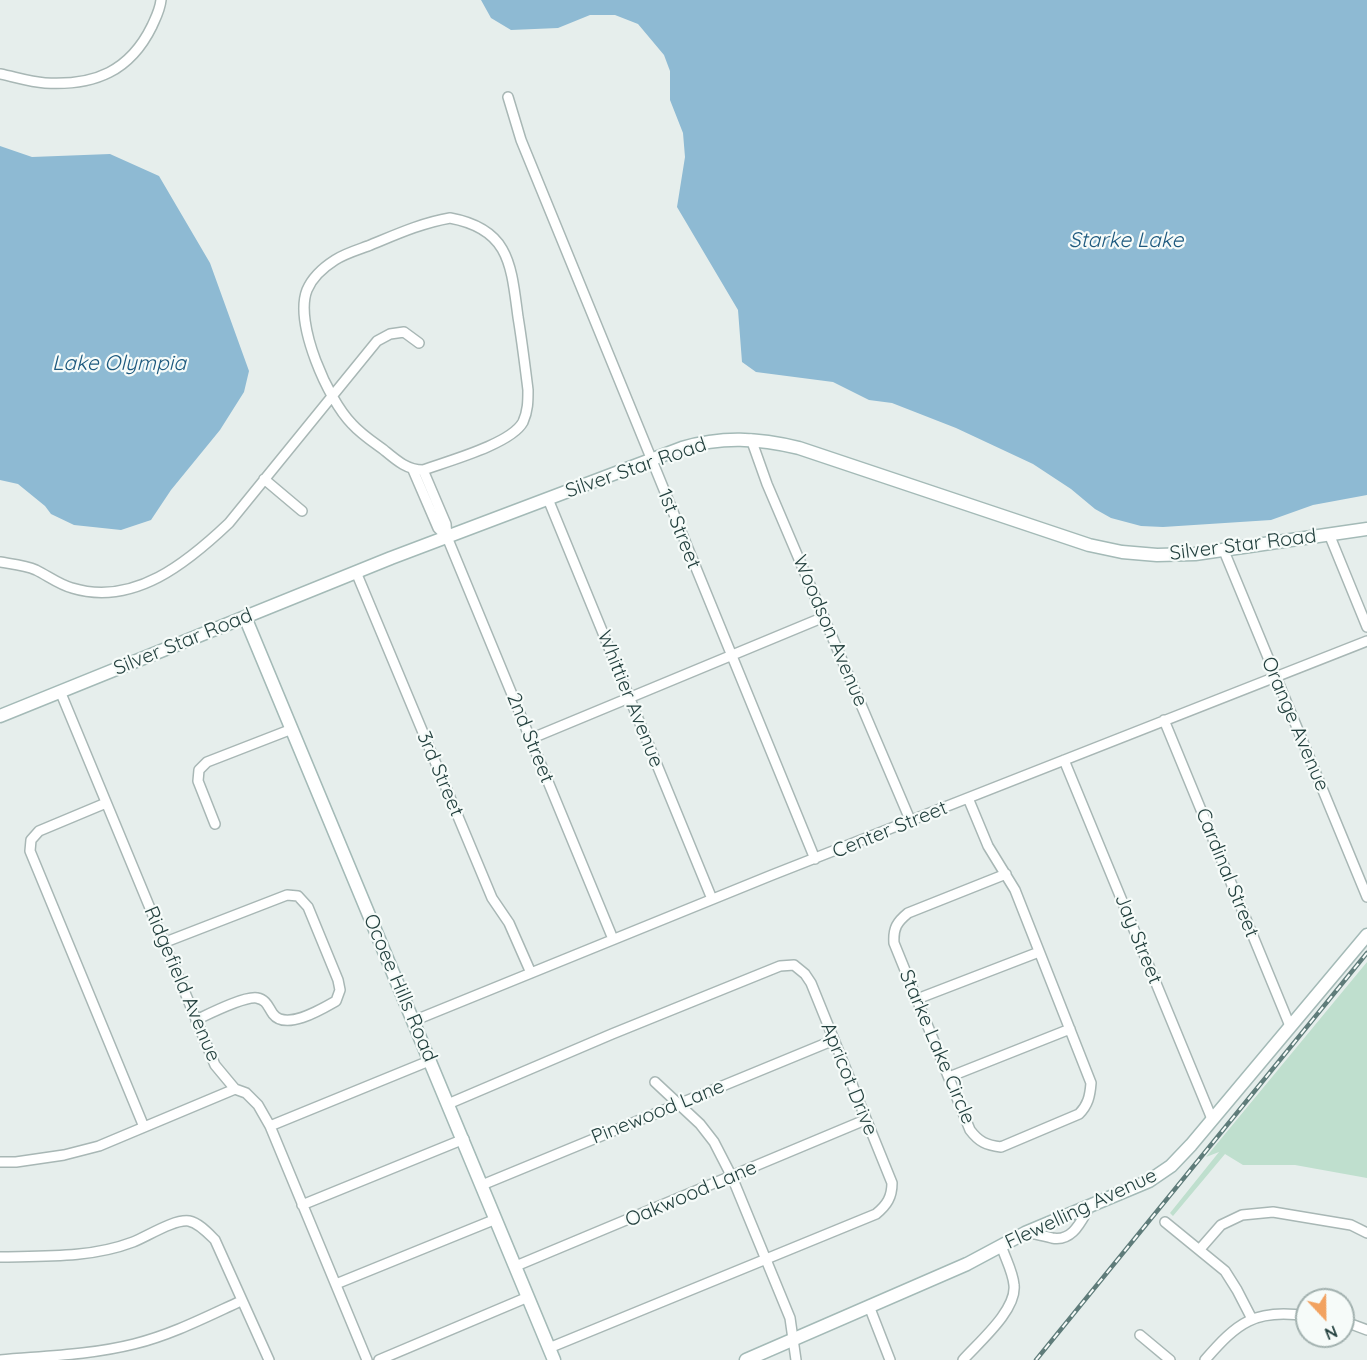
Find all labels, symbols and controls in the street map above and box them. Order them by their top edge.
water label: Starke Lake [1069,228,1183,254]
water label: Lake Olympia [52,351,186,377]
street label: Silver Star Road [562,433,710,503]
street label: 1st Street [652,486,706,572]
street label: Silver Star Road [1168,524,1318,566]
street label: Woodson Avenue [787,552,873,710]
street label: Silver Star Road [110,603,256,681]
street label: Whittier Avenue [592,627,668,771]
street label: Orange Avenue [1256,653,1334,795]
street label: 2nd Street [501,690,559,786]
street label: 3rd Street [411,728,469,820]
street label: Center Street [829,796,951,864]
street label: Cardinal Street [1190,805,1264,941]
street label: Jay Street [1109,890,1167,988]
street label: Ridgefield Avenue [138,903,226,1065]
street label: Ocoee Hills Road [358,910,442,1066]
street label: Starke Lake Circle [894,966,980,1128]
street label: Apricot Drive [815,1019,883,1139]
street label: Pinewood Lane [588,1074,728,1150]
street label: Oakwood Lane [622,1155,760,1233]
street label: Flewelling Avenue [1001,1163,1161,1255]
north arrow [1295,1288,1355,1348]
text: N [1322,1321,1340,1344]

